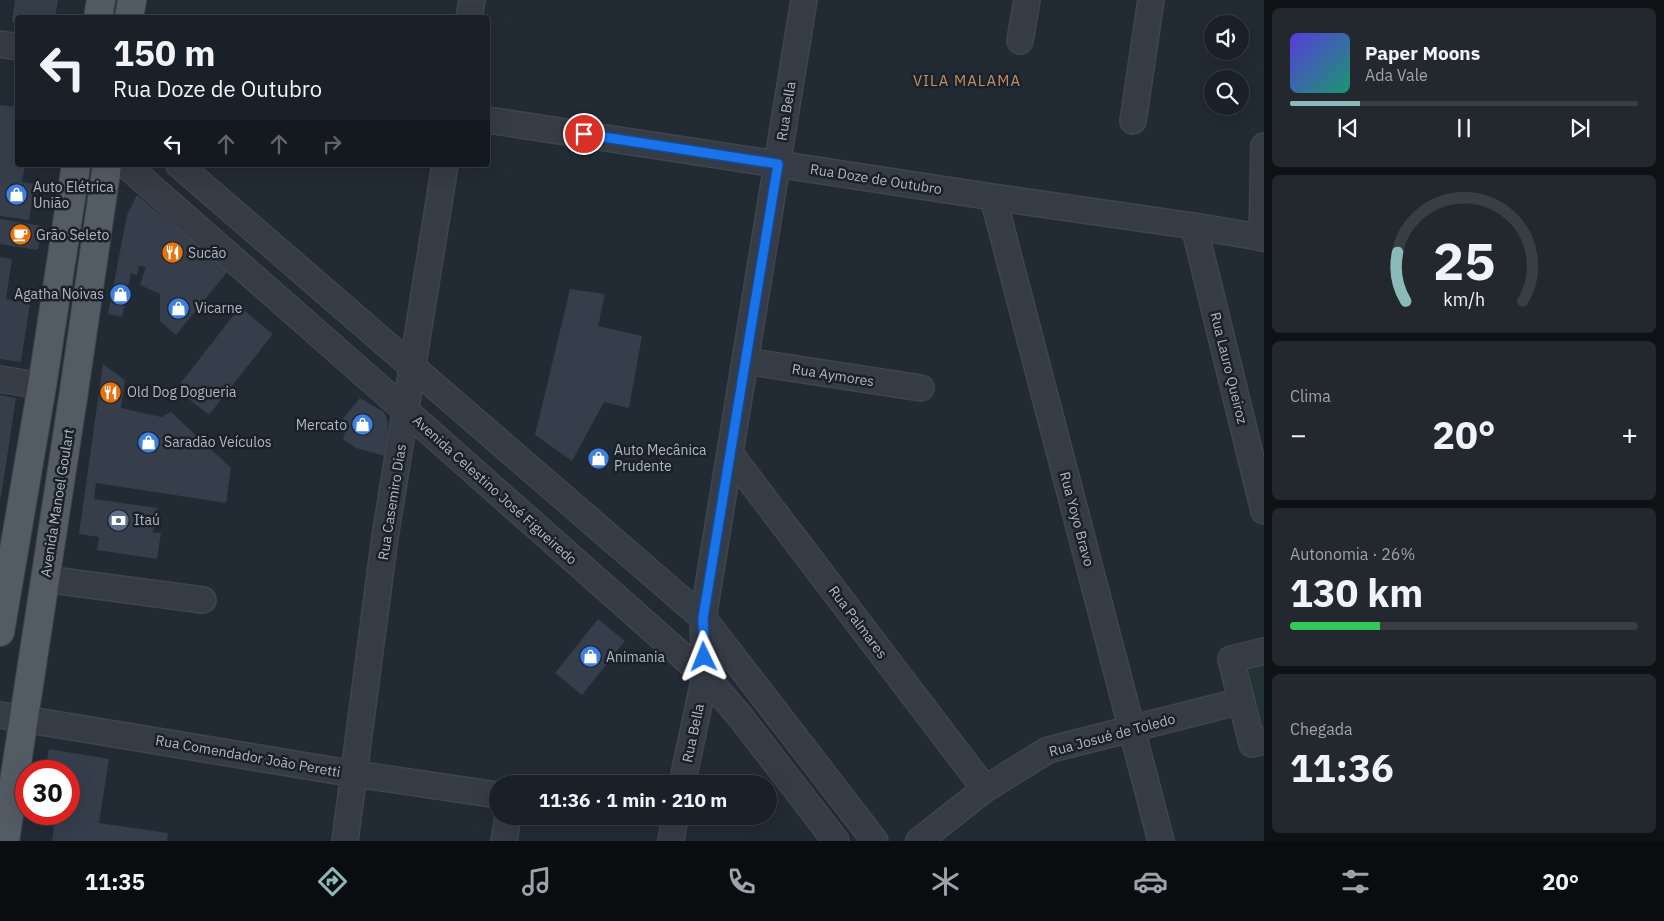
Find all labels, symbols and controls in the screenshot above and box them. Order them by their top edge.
map controls [1204,15,1249,115]
button: sound [1204,15,1249,60]
text: 150 m [113,30,216,76]
icon: left [30,35,95,100]
text: Paper Moons [1365,41,1480,65]
text: Ada Vale [1365,65,1428,85]
button: search [1204,70,1249,115]
district label: VILA MALAMA [913,71,1021,90]
text: Rua Doze de Outubro [113,74,322,103]
street label: Rua Bella [772,80,800,142]
pin [563,113,605,155]
icon: previous [1334,114,1362,142]
icon: pause [1450,114,1478,142]
icon: next [1566,114,1594,142]
icon: arrive [570,120,598,148]
icon: left [159,130,187,158]
icon: ahead [212,130,240,158]
icon: ahead [265,130,293,158]
icon: right [318,130,346,158]
street label: Rua Doze de Outubro [809,160,943,198]
place label: Auto Elétrica União [33,178,114,212]
shop icon: Auto Elétrica União [5,183,29,207]
cafe icon: Grão Seleto [8,223,32,247]
place label: Grão Seleto [36,226,110,244]
text: 25 [1433,227,1495,294]
restaurant icon: Sucão [160,241,184,265]
place label: Sucão [188,244,227,262]
shop icon: Agatha Noivas [108,282,132,306]
place label: Agatha Noivas [14,285,104,303]
text: km/h [1443,288,1485,311]
shop icon: Vicarne [167,296,191,320]
place label: Vicarne [195,299,243,317]
street label: Rua Lauro Queiroz [1206,310,1252,426]
street label: Rua Aymores [791,360,876,390]
restaurant icon: Old Dog Dogueria [99,380,123,404]
place label: Old Dog Dogueria [127,383,237,401]
text: Clima [1290,386,1331,406]
text: 20° [1432,410,1496,459]
street label: Avenida Celestino José Figueiredo [409,411,581,569]
shop icon: Mercato [351,413,375,437]
place label: Mercato [296,416,347,434]
text: − [1290,416,1307,453]
text: + [1621,416,1638,453]
street label: Avenida Manoel Goulart [36,428,78,578]
shop icon: Saradão Veículos [136,430,160,454]
place label: Saradão Veículos [164,433,272,451]
place label: Auto Mecânica Prudente [614,441,707,475]
street label: Rua Casemiro Dias [374,442,410,561]
shop icon: Auto Mecânica Prudente [586,446,610,470]
street label: Rua Yoyo Bravo [1056,470,1098,568]
bank icon: Itaú [106,508,130,532]
place label: Itaú [134,511,160,529]
text: Autonomia · 26% [1290,544,1415,564]
text: 130 km [1290,568,1423,617]
street label: Rua Palmares [825,582,891,662]
position arrow [677,630,729,682]
shop icon: Animania [578,645,602,669]
place label: Animania [606,648,666,666]
street label: Rua Bella [678,701,708,764]
street label: Rua Josué de Toledo [1047,709,1177,761]
text: Chegada [1290,719,1353,739]
street label: Rua Comendador João Peretti [154,731,342,781]
text: 11:36 [1290,743,1394,792]
speed limit sign: 30 [15,760,80,825]
text: 11:36 · 1 min · 210 m [539,788,727,812]
icon: directions [315,864,350,899]
icon: music [519,864,554,899]
icon: phone [724,864,759,899]
icon: climate [928,864,963,899]
icon: car [1133,864,1168,899]
icon: filters [1338,864,1373,899]
text: 11:35 [85,867,145,896]
text: 20° [1542,867,1579,896]

